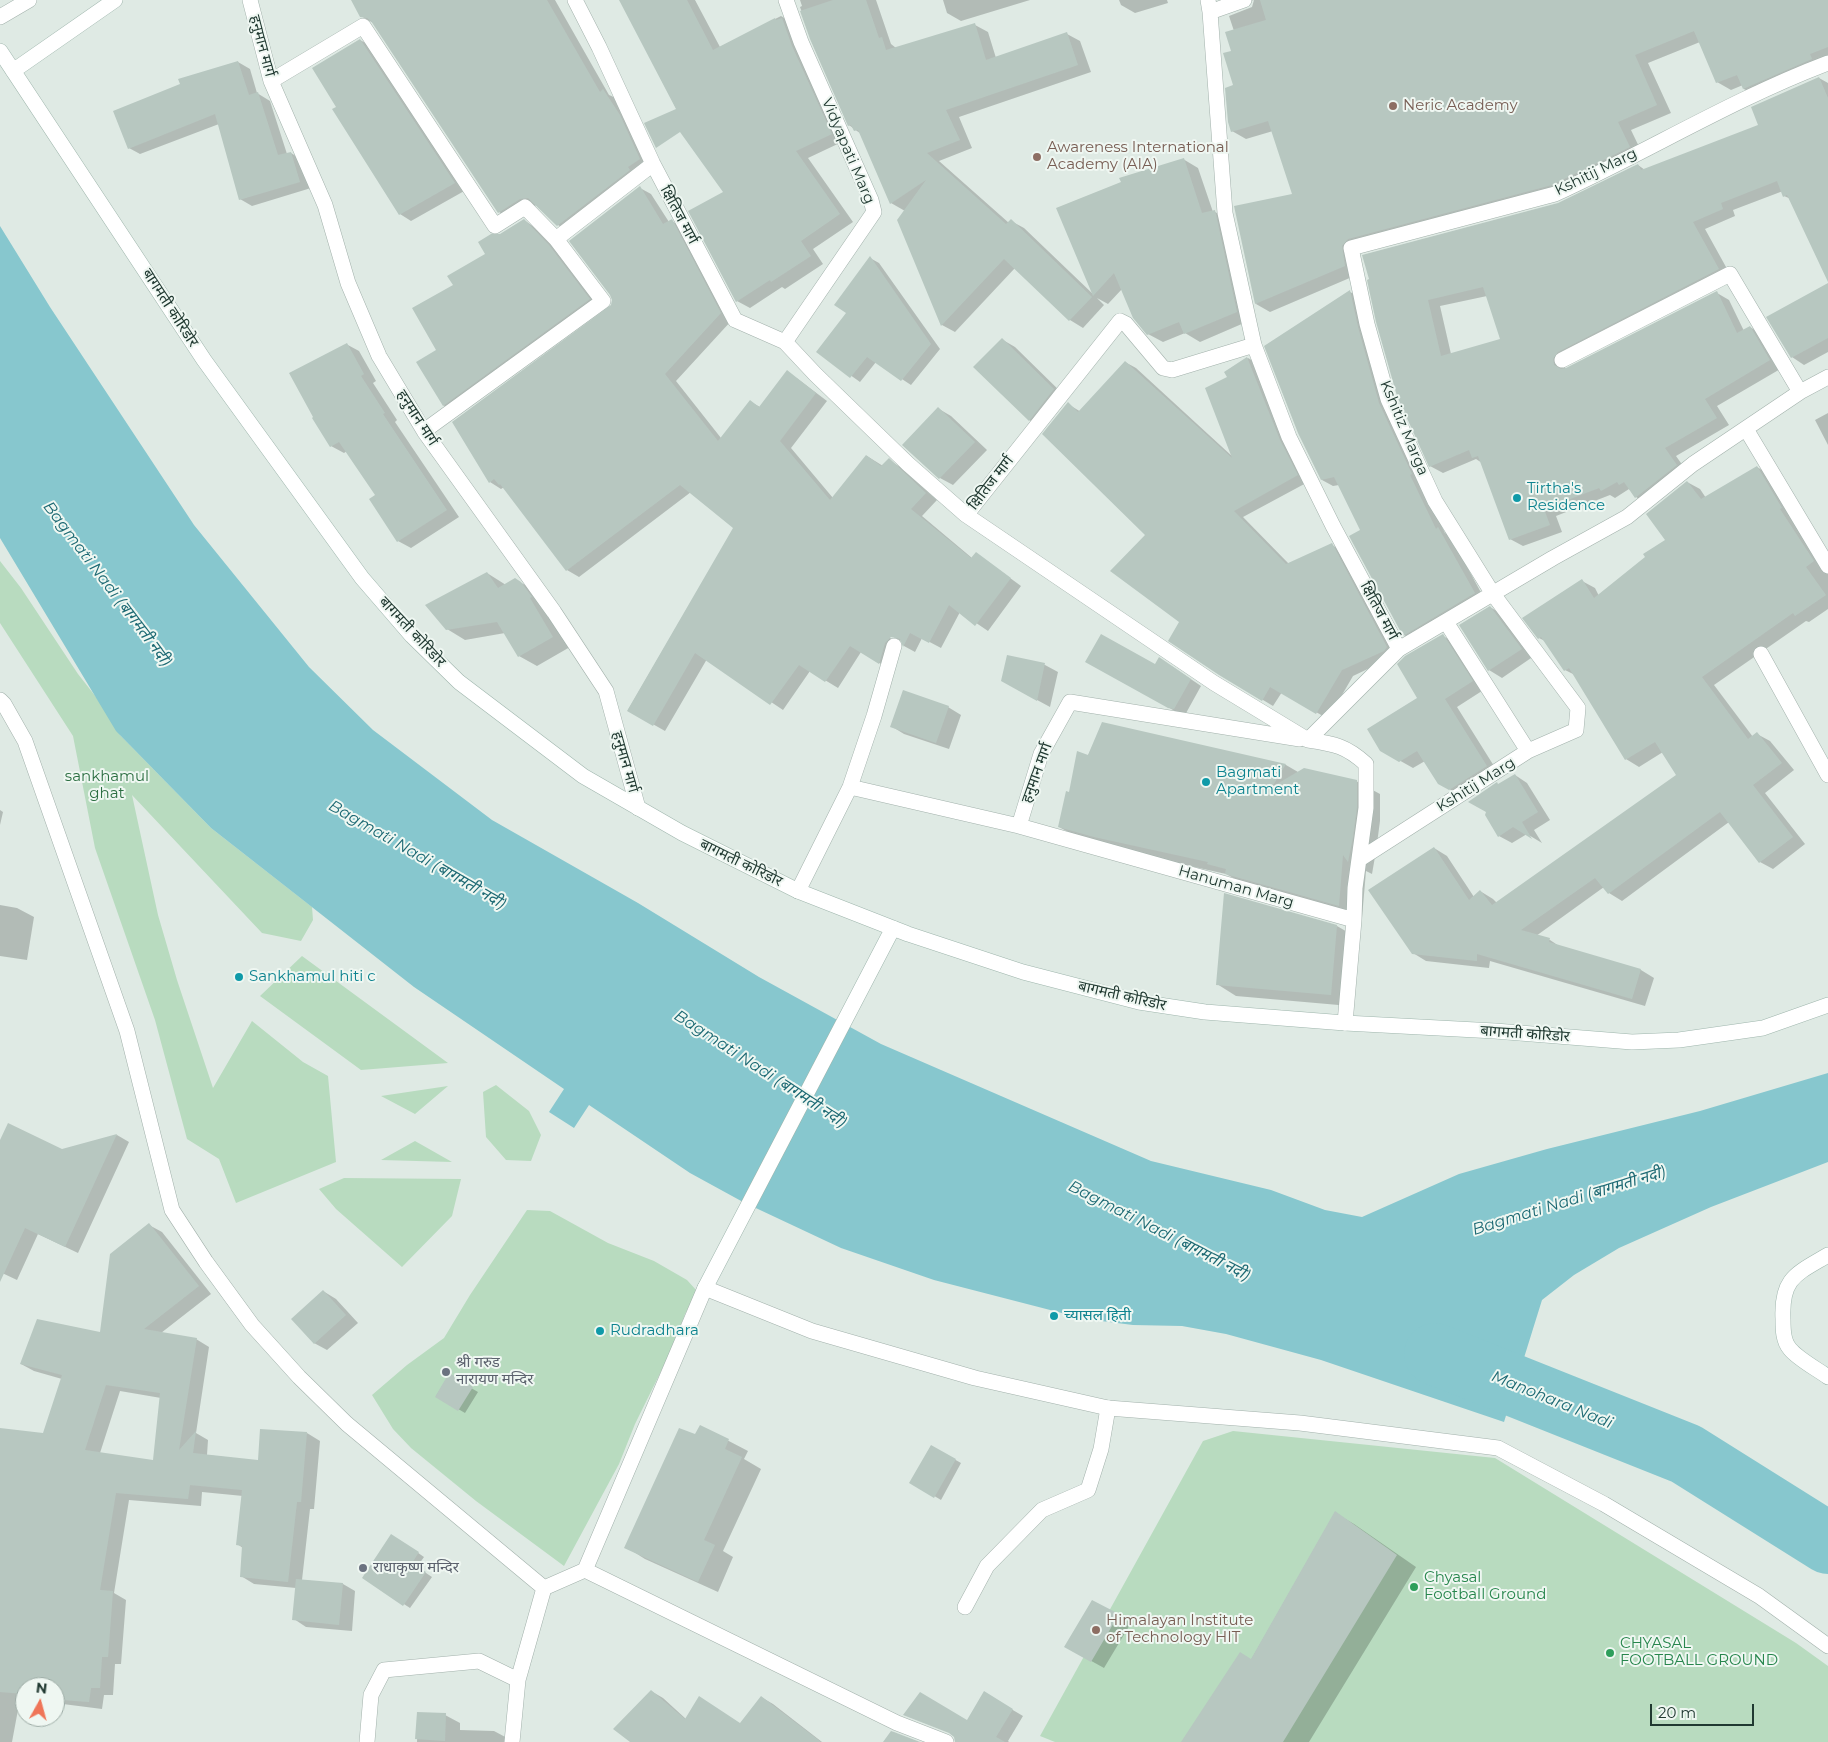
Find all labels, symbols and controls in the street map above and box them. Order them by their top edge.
street label: हनुमान मार्ग [245,13,279,79]
street label: Vidyapati Marg [818,95,878,207]
place label: Neric Academy [1403,97,1518,115]
marker: Neric Academy [1387,100,1399,112]
place label: Awareness International Academy (AIA) [1047,139,1229,174]
street label: Kshitij Marg [1552,144,1640,200]
marker: Awareness International Academy (AIA) [1031,151,1043,163]
street label: क्षितिज मार्ग [656,183,702,247]
street label: बागमती कोरिडोर [138,265,202,351]
street label: Kshitiz Marga [1376,378,1432,478]
street label: हनुमान मार्ग [392,387,442,449]
street label: क्षितिज मार्ग [964,452,1018,514]
place label: Tirtha's Residence [1527,480,1605,515]
marker: Tirtha's Residence [1511,492,1523,504]
water label: Bagmati Nadi (बागमती नदी) [39,498,175,670]
street label: क्षितिज मार्ग [1356,579,1402,643]
street label: बागमती कोरिडोर [375,593,449,671]
street label: हनुमान मार्ग [608,729,642,795]
street label: हनुमान मार्ग [1018,740,1056,806]
street label: Kshitij Marg [1433,754,1519,816]
place label: Bagmati Apartment [1216,764,1299,799]
park label: sankhamul ghat [65,768,149,803]
marker: Bagmati Apartment [1200,776,1212,788]
water label: Bagmati Nadi (बागमती नदी) [325,796,509,914]
street label: बागमती कोरिडोर [697,835,785,891]
street label: Hanuman Marg [1176,862,1296,912]
place label: Sankhamul hiti c [249,968,376,986]
marker: Sankhamul hiti c [233,971,245,983]
street label: बागमती कोरिडोर [1076,977,1168,1015]
water label: Bagmati Nadi (बागमती नदी) [670,1006,850,1132]
street label: बागमती कोरिडोर [1480,1022,1570,1046]
water label: Bagmati Nadi (बागमती नदी) [1470,1162,1668,1240]
water label: Bagmati Nadi (बागमती नदी) [1065,1177,1253,1285]
place label: च्यासल हिती [1064,1307,1131,1325]
marker: च्यासल हिती [1048,1310,1060,1322]
place label: Rudradhara [610,1322,699,1340]
marker: Rudradhara [594,1325,606,1337]
place label: श्री गरुड नारायण मन्दिर [456,1354,533,1389]
marker: श्री गरुड नारायण मन्दिर [440,1366,452,1378]
water label: Manohara Nadi [1489,1367,1615,1433]
place label: राधाकृष्ण मन्दिर [373,1559,459,1577]
marker: राधाकृष्ण मन्दिर [357,1562,369,1574]
place label: Chyasal Football Ground [1424,1569,1546,1604]
marker: Chyasal Football Ground [1408,1581,1420,1593]
place label: Himalayan Institute of Technology HIT [1106,1612,1253,1647]
marker: Himalayan Institute of Technology HIT [1090,1624,1102,1636]
place label: CHYASAL FOOTBALL GROUND [1620,1635,1778,1670]
marker: CHYASAL FOOTBALL GROUND [1604,1647,1616,1659]
north arrow [15,1677,65,1727]
text: N [35,1678,48,1698]
scale bar [1653,1694,1757,1726]
text: 20 m [1658,1703,1696,1722]

